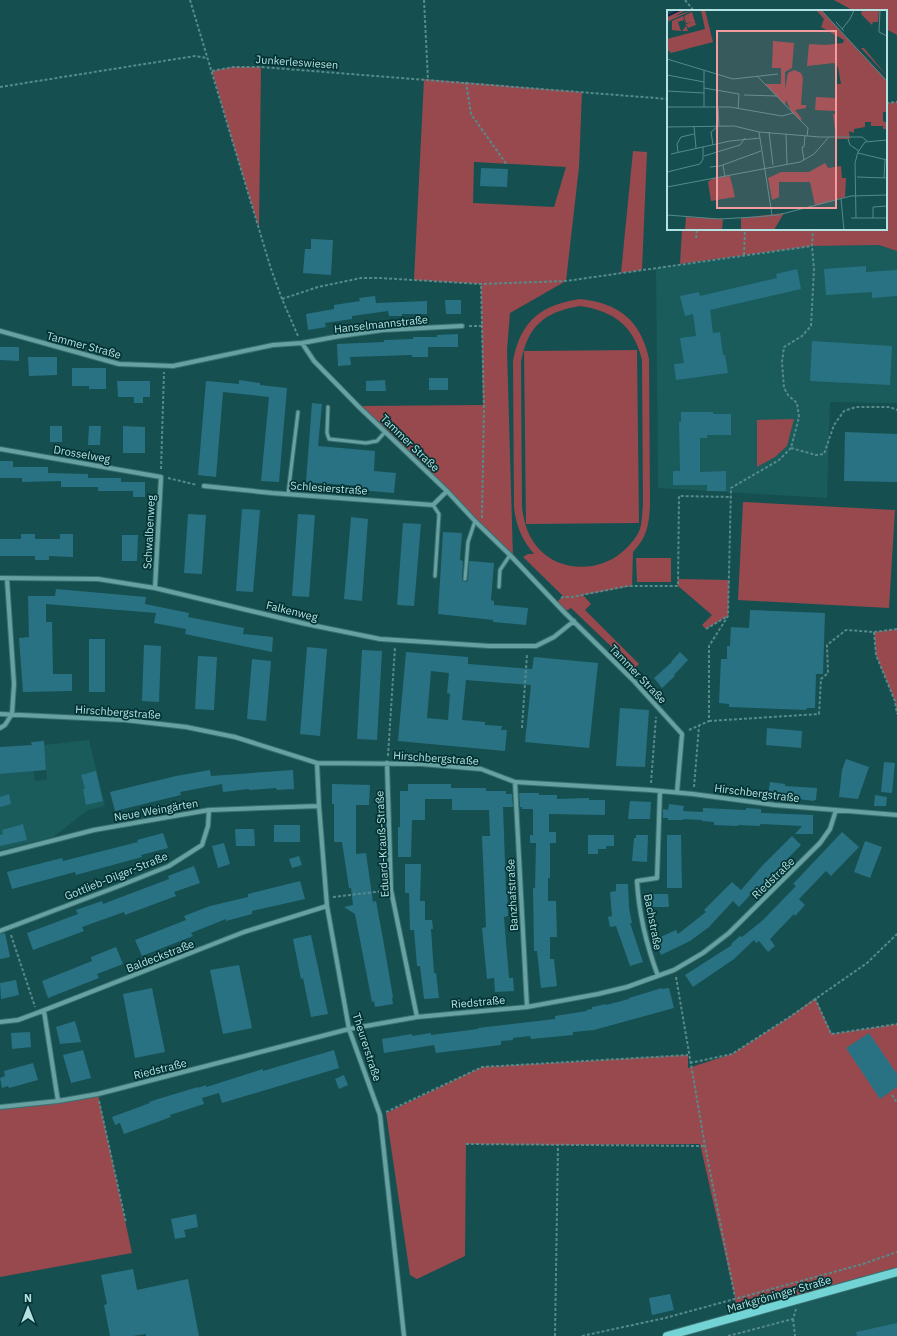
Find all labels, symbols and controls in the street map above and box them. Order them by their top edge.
inset map [667,10,887,230]
street label: Junkerleswiesen [255,52,339,72]
street label: Hanselmannstraße [333,312,429,336]
street label: Tammer Straße [45,328,123,362]
street label: Tammer Straße [378,411,442,475]
street label: Drosselweg [53,442,112,466]
street label: Schlesierstraße [290,478,368,498]
street label: Schwalbenweg [140,494,158,569]
street label: Falkenweg [265,598,319,624]
street label: Tammer Straße [606,642,670,706]
street label: Hirschbergstraße [75,702,161,722]
street label: Hirschbergstraße [393,748,479,768]
street label: Hirschbergstraße [714,781,800,805]
street label: Eduard-Krauß-Straße [372,790,392,898]
street label: Neue Weingärten [113,796,199,824]
street label: Gottlieb-Dilger-Straße [62,849,170,903]
street label: Riedstraße [749,854,797,902]
street label: Banzhafstraße [503,859,521,931]
street label: Bachstraße [641,893,665,951]
street label: Baldeckstraße [124,937,196,975]
street label: Riedstraße [450,993,506,1011]
street label: Theurerstraße [349,1011,385,1083]
street label: Riedstraße [132,1056,188,1082]
street label: Markgröninger Straße [725,1272,833,1316]
north arrow [8,1288,48,1328]
text: N [24,1291,32,1305]

